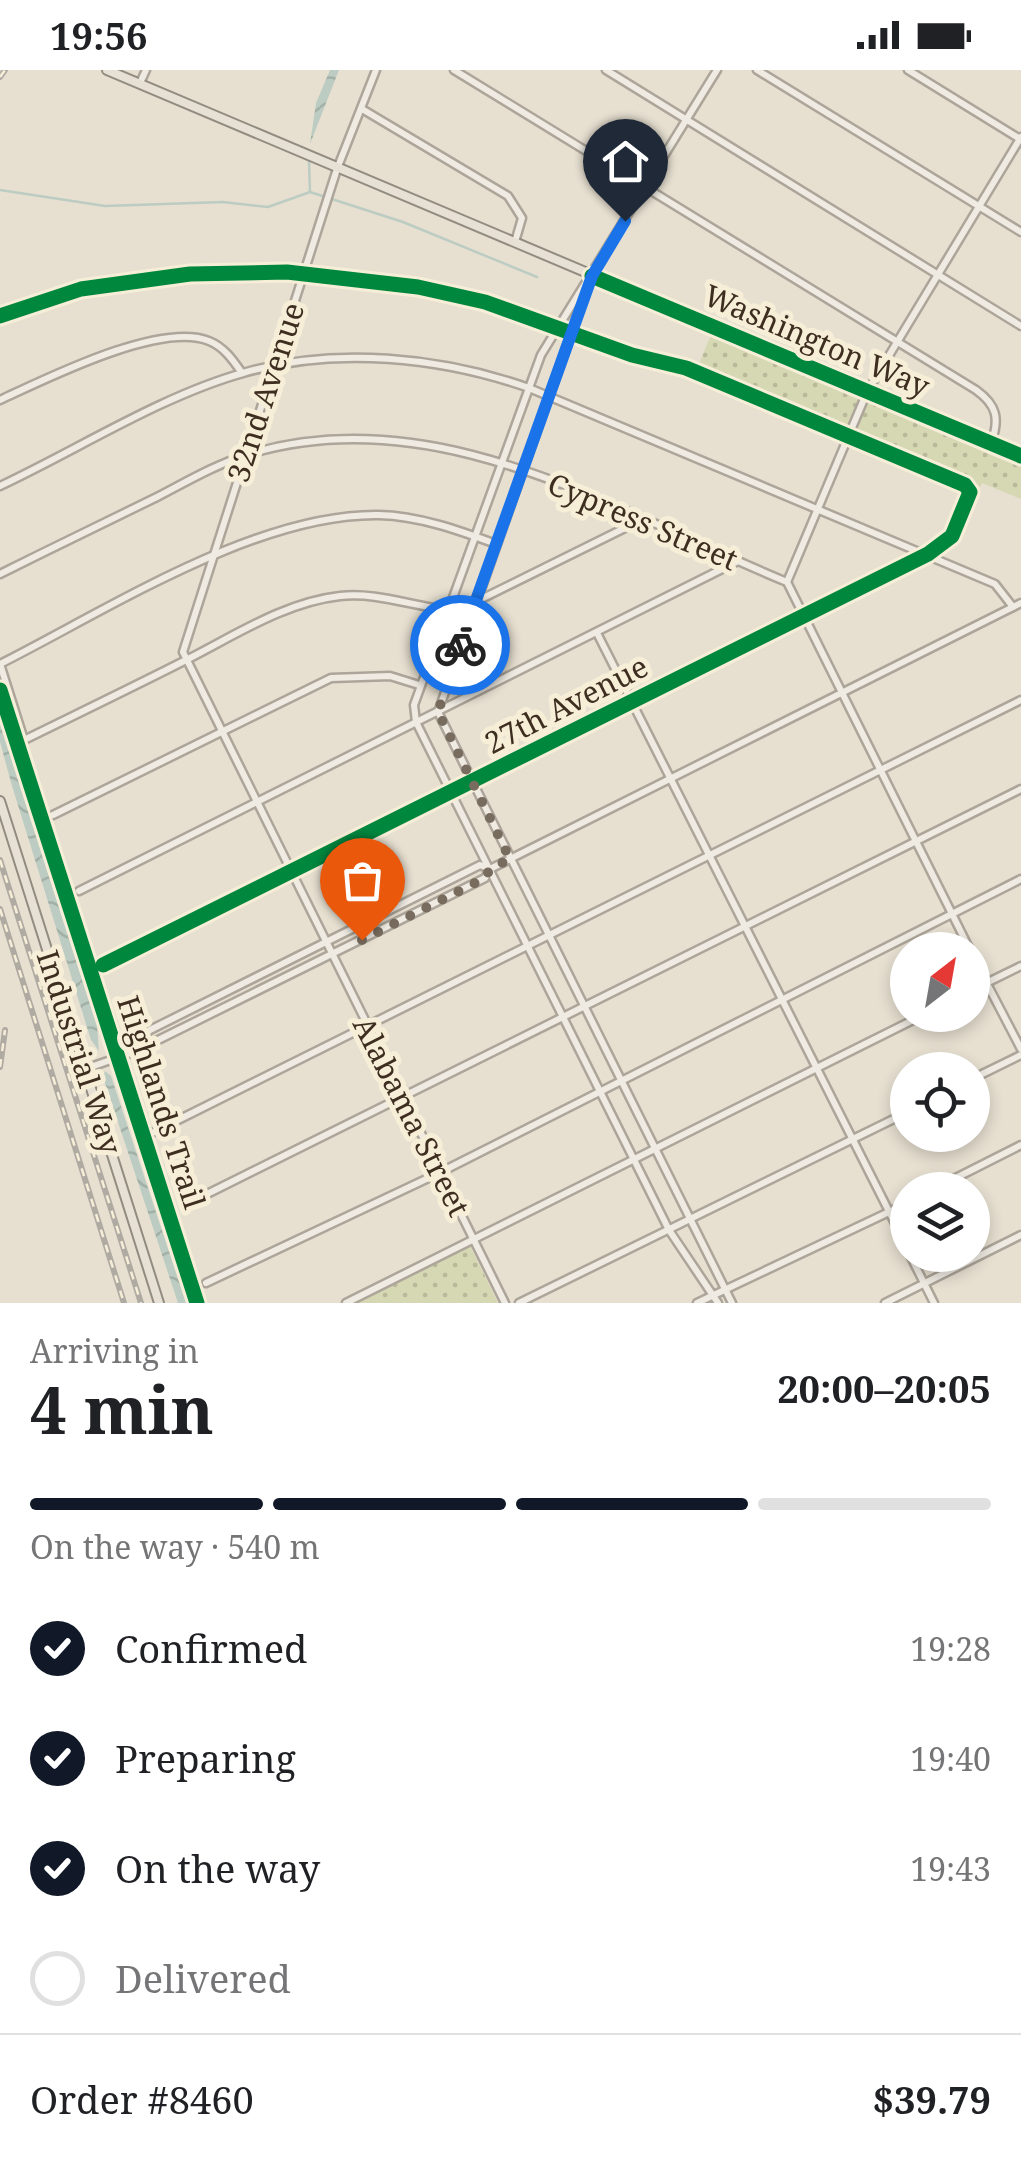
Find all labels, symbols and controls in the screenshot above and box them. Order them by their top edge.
text: 19:56 [50,9,147,61]
pin [583,119,668,222]
icon: home [598,134,653,189]
street label: Washington Way [698,274,936,406]
street label: 32nd Avenue [217,297,313,487]
street label: Cypress Street [542,463,744,579]
courier [410,595,510,695]
icon: bike [433,618,488,673]
street label: 27th Avenue [477,645,655,763]
pin [320,838,405,941]
icon: bag [335,853,390,908]
north arrow [890,932,990,1032]
map controls [890,932,990,1272]
street label: Industrial Way [28,945,132,1159]
street label: Highlands Trail [108,990,216,1214]
street label: Alabama Street [344,1009,480,1223]
button: locate [890,1052,990,1152]
button: layers [890,1172,990,1272]
text: Arriving in [30,1329,199,1372]
text: 20:00–20:05 [777,1362,991,1414]
text: 4 min [30,1365,214,1453]
text: On the way · 540 m [30,1525,320,1568]
icon: check [30,1621,85,1676]
text: Confirmed [115,1622,307,1674]
text: 19:28 [910,1627,991,1670]
icon: check [30,1731,85,1786]
text: Preparing [115,1732,296,1784]
text: 19:40 [910,1737,991,1780]
icon: check [30,1841,85,1896]
text: On the way [115,1842,320,1894]
text: 19:43 [910,1847,991,1890]
text: Delivered [115,1952,291,2004]
text: Order #8460 [30,2073,254,2125]
text: $39.79 [872,2073,991,2125]

